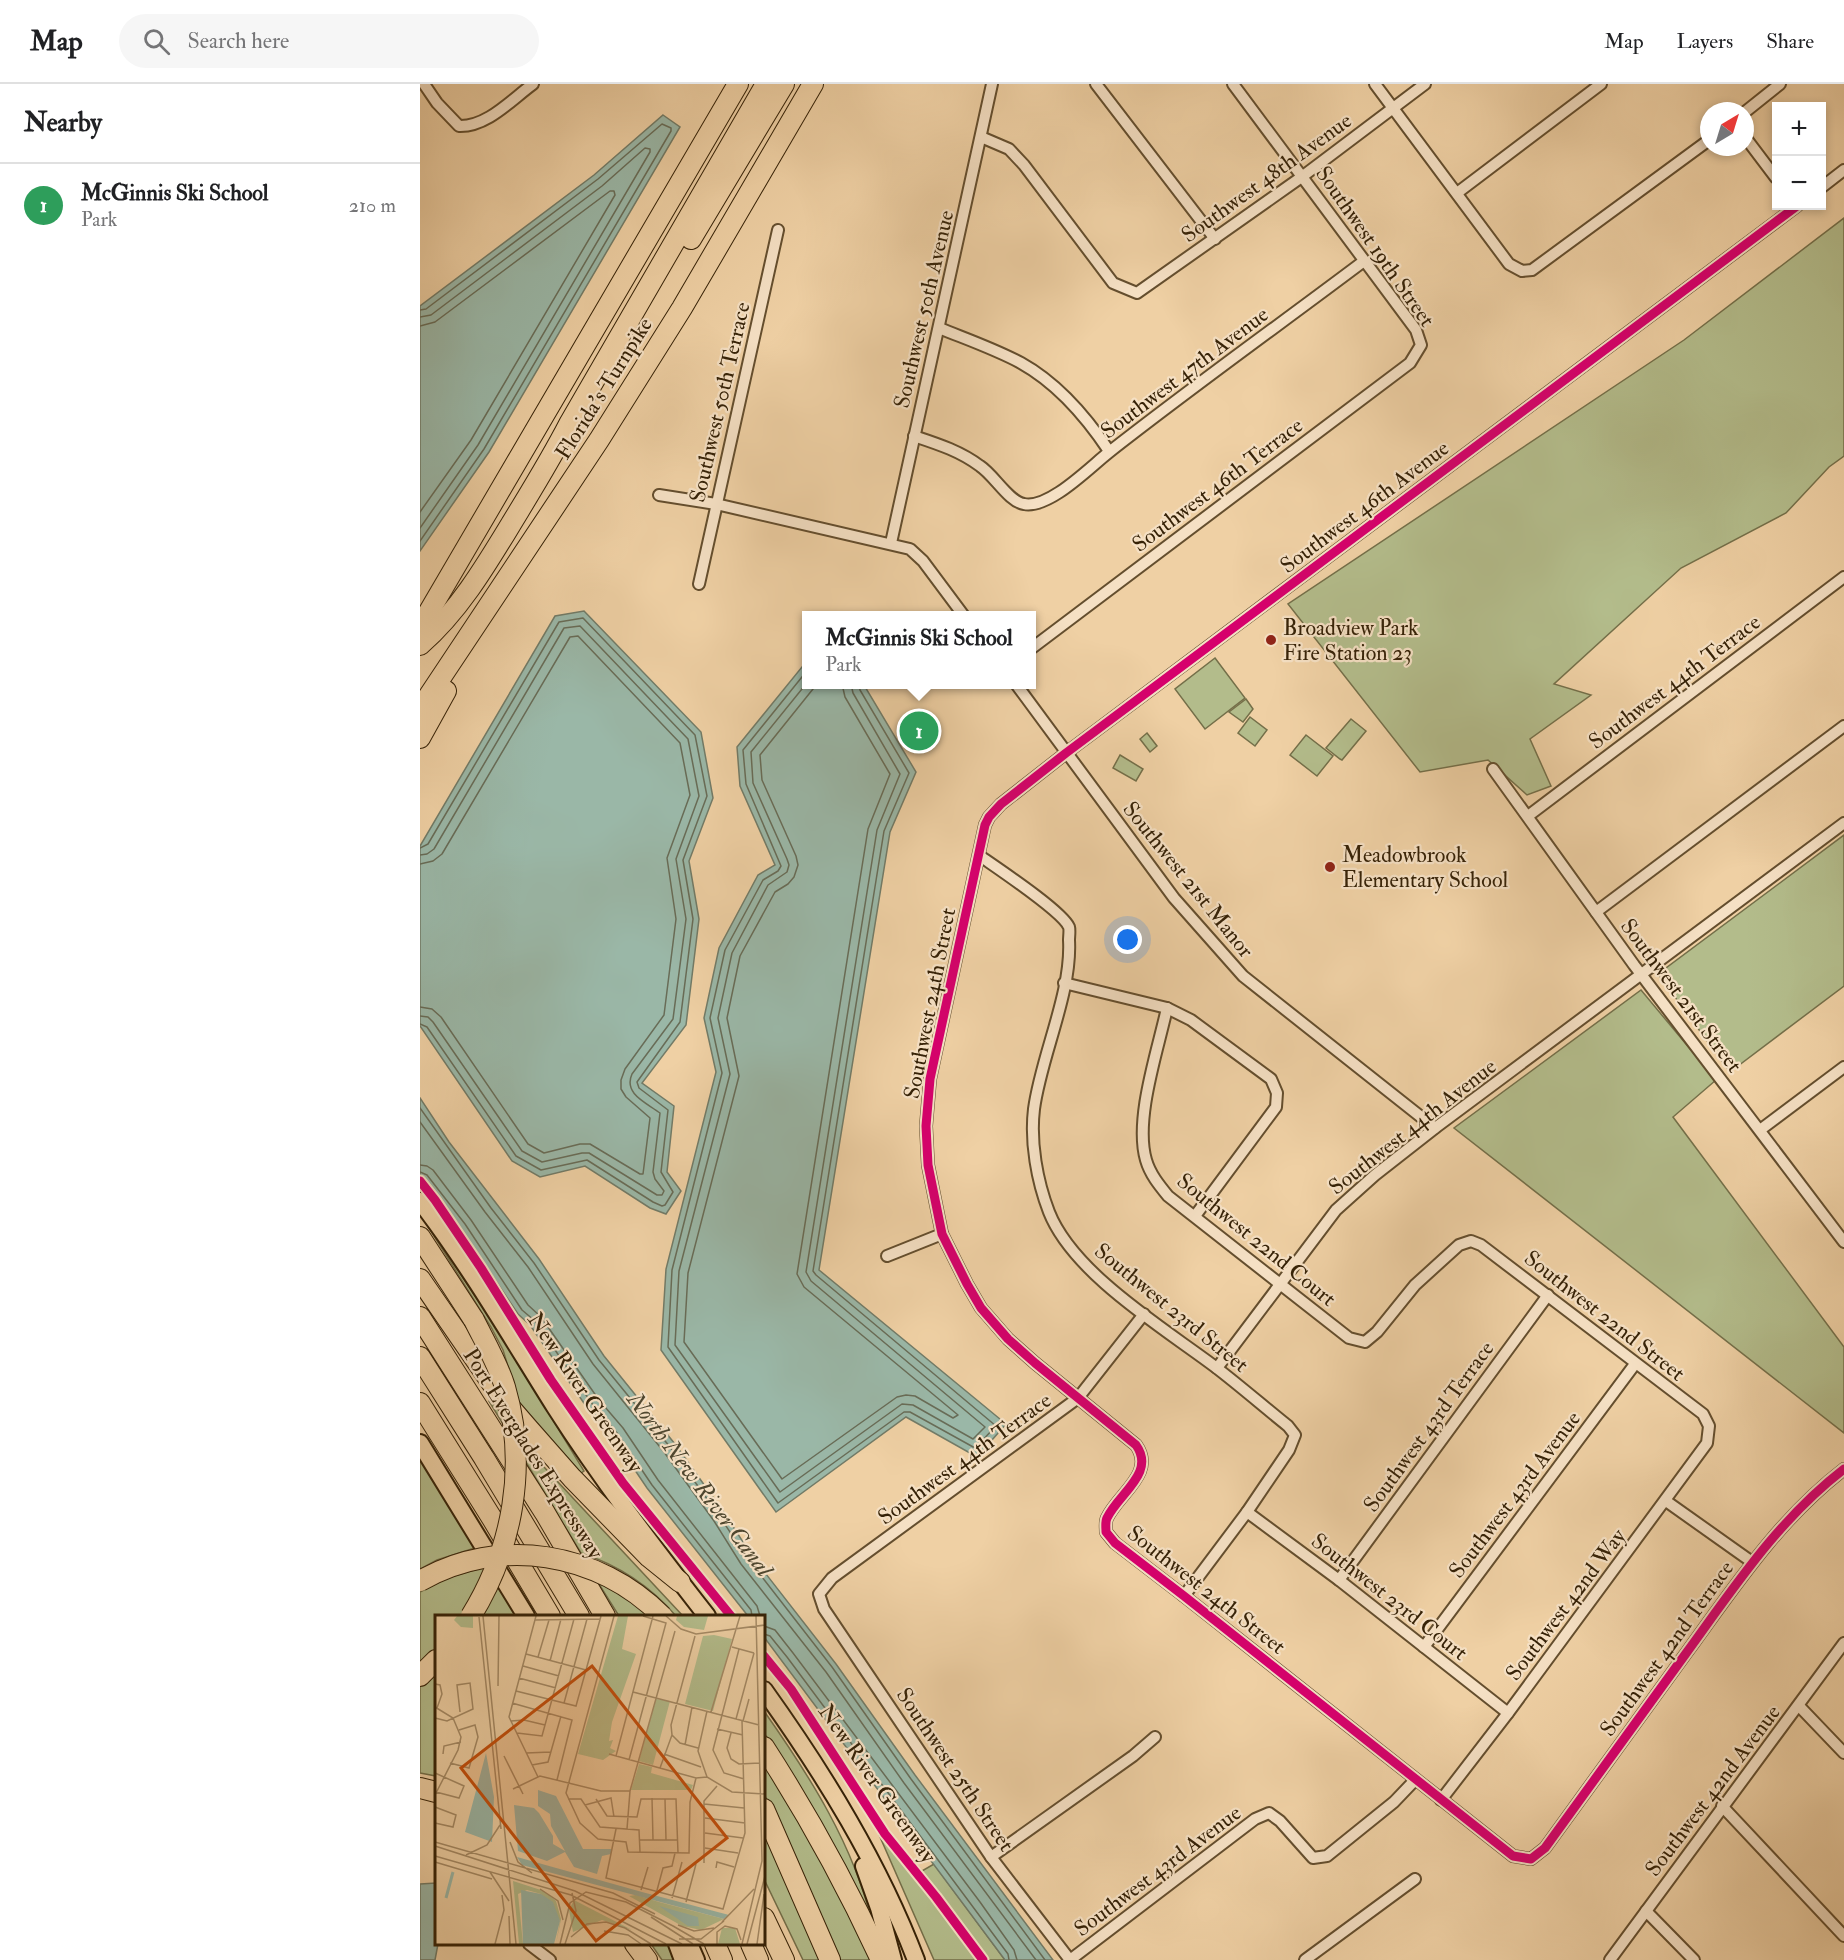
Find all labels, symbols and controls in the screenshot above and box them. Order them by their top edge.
search box [119,14,539,68]
text: Map [30,24,83,59]
icon: search [140,25,173,58]
text: Search here [188,27,289,55]
text: Map [1604,28,1644,55]
text: Layers [1677,28,1733,55]
text: Share [1766,28,1814,55]
north arrow [1700,102,1754,156]
map controls [1772,102,1826,210]
button: + [1772,102,1826,156]
text: Nearby [24,107,102,139]
street label: Southwest 48th Avenue [1176,107,1357,249]
button: − [1772,156,1826,210]
street label: Southwest 19th Street [1309,161,1441,332]
text: McGinnis Ski School [81,179,268,207]
text: 1 [40,193,47,218]
text: 210 m [349,193,396,218]
text: Park [81,207,117,232]
street label: Southwest 50th Avenue [888,208,960,411]
street label: Southwest 50th Terrace [683,299,757,505]
street label: Southwest 47th Avenue [1095,301,1274,445]
street label: Florida's Turnpike [549,312,660,465]
street label: Southwest 46th Terrace [1127,411,1309,558]
street label: Southwest 46th Avenue [1275,434,1455,579]
street label: Southwest 44th Terrace [1583,608,1766,755]
popup [802,611,1036,689]
place label: Broadview Park Fire Station 23 [1283,614,1419,667]
text: McGinnis Ski School [825,624,1013,652]
marker: Broadview Park Fire Station 23 [1264,633,1278,647]
text: Park [825,652,862,677]
pin: 1 [900,708,938,754]
street label: Southwest 21st Manor [1117,796,1260,964]
place label: Meadowbrook Elementary School [1342,841,1508,894]
marker: Meadowbrook Elementary School [1323,860,1337,874]
street label: Southwest 24th Street [898,905,962,1101]
street label: Southwest 21st Street [1614,913,1748,1078]
your location [1113,925,1142,954]
street label: Southwest 44th Avenue [1323,1053,1502,1201]
street label: Southwest 22nd Court [1171,1167,1342,1313]
street label: Southwest 23rd Street [1088,1237,1254,1379]
street label: Southwest 22nd Street [1518,1244,1690,1387]
street label: New River Greenway [521,1307,649,1478]
street label: Southwest 43rd Terrace [1357,1336,1500,1518]
street label: Port Everglades Expressway [456,1343,610,1565]
water label: North New River Canal [619,1384,781,1585]
street label: Southwest 44th Terrace [872,1386,1057,1531]
street label: Southwest 43rd Avenue [1443,1406,1587,1584]
street label: Southwest 24th Street [1121,1519,1291,1660]
street label: Southwest 42nd Way [1499,1523,1632,1686]
street label: Southwest 23rd Court [1306,1527,1473,1667]
street label: Southwest 42nd Terrace [1594,1555,1740,1742]
inset map [435,1615,765,1945]
street label: Southwest 25th Street [890,1682,1020,1857]
street label: New River Greenway [812,1699,943,1869]
street label: Southwest 42nd Avenue [1639,1699,1787,1882]
street label: Southwest 43rd Avenue [1069,1799,1247,1943]

